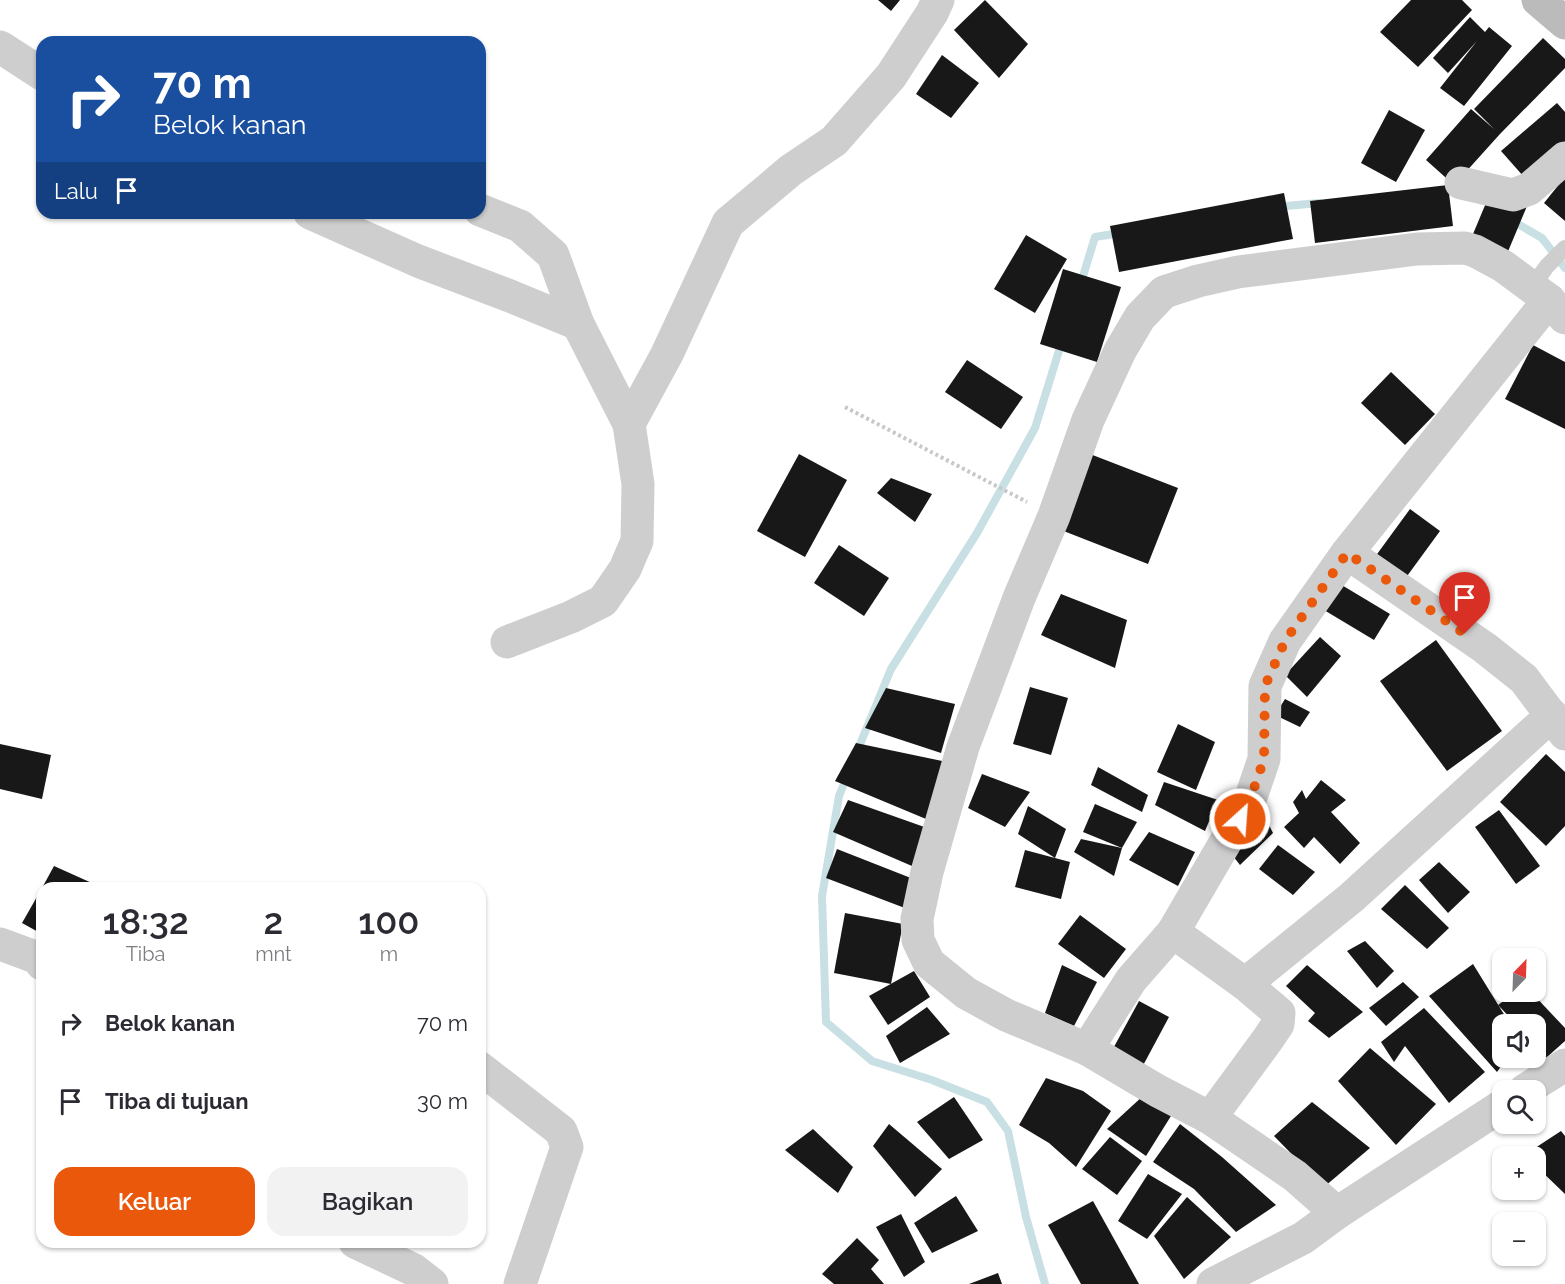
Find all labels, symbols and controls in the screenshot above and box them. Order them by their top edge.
text: 70 m [153,59,252,108]
icon: right [54,60,132,138]
text: Belok kanan [153,109,307,140]
icon: arrive [110,174,143,207]
text: Lalu [54,178,98,204]
pin [1439,572,1490,634]
icon: arrive [1448,581,1481,614]
position arrow [1208,787,1272,851]
text: 18:32 [103,900,189,942]
text: 2 [264,900,283,942]
text: 100 [358,900,419,942]
text: Tiba [126,942,165,966]
text: mnt [255,942,292,966]
text: m [380,942,398,966]
north arrow [1492,948,1546,1002]
map controls [1492,948,1546,1266]
icon: right [54,1007,87,1040]
text: Belok kanan [105,1010,235,1036]
text: 70 m [417,1010,468,1036]
button: sound [1492,1014,1546,1068]
button: search [1492,1080,1546,1134]
icon: arrive [54,1085,87,1118]
text: Tiba di tujuan [105,1088,248,1114]
text: 30 m [417,1088,468,1114]
button: + [1492,1146,1546,1200]
button: Keluar [54,1167,255,1236]
button: Bagikan [267,1167,468,1236]
button: − [1492,1212,1546,1266]

